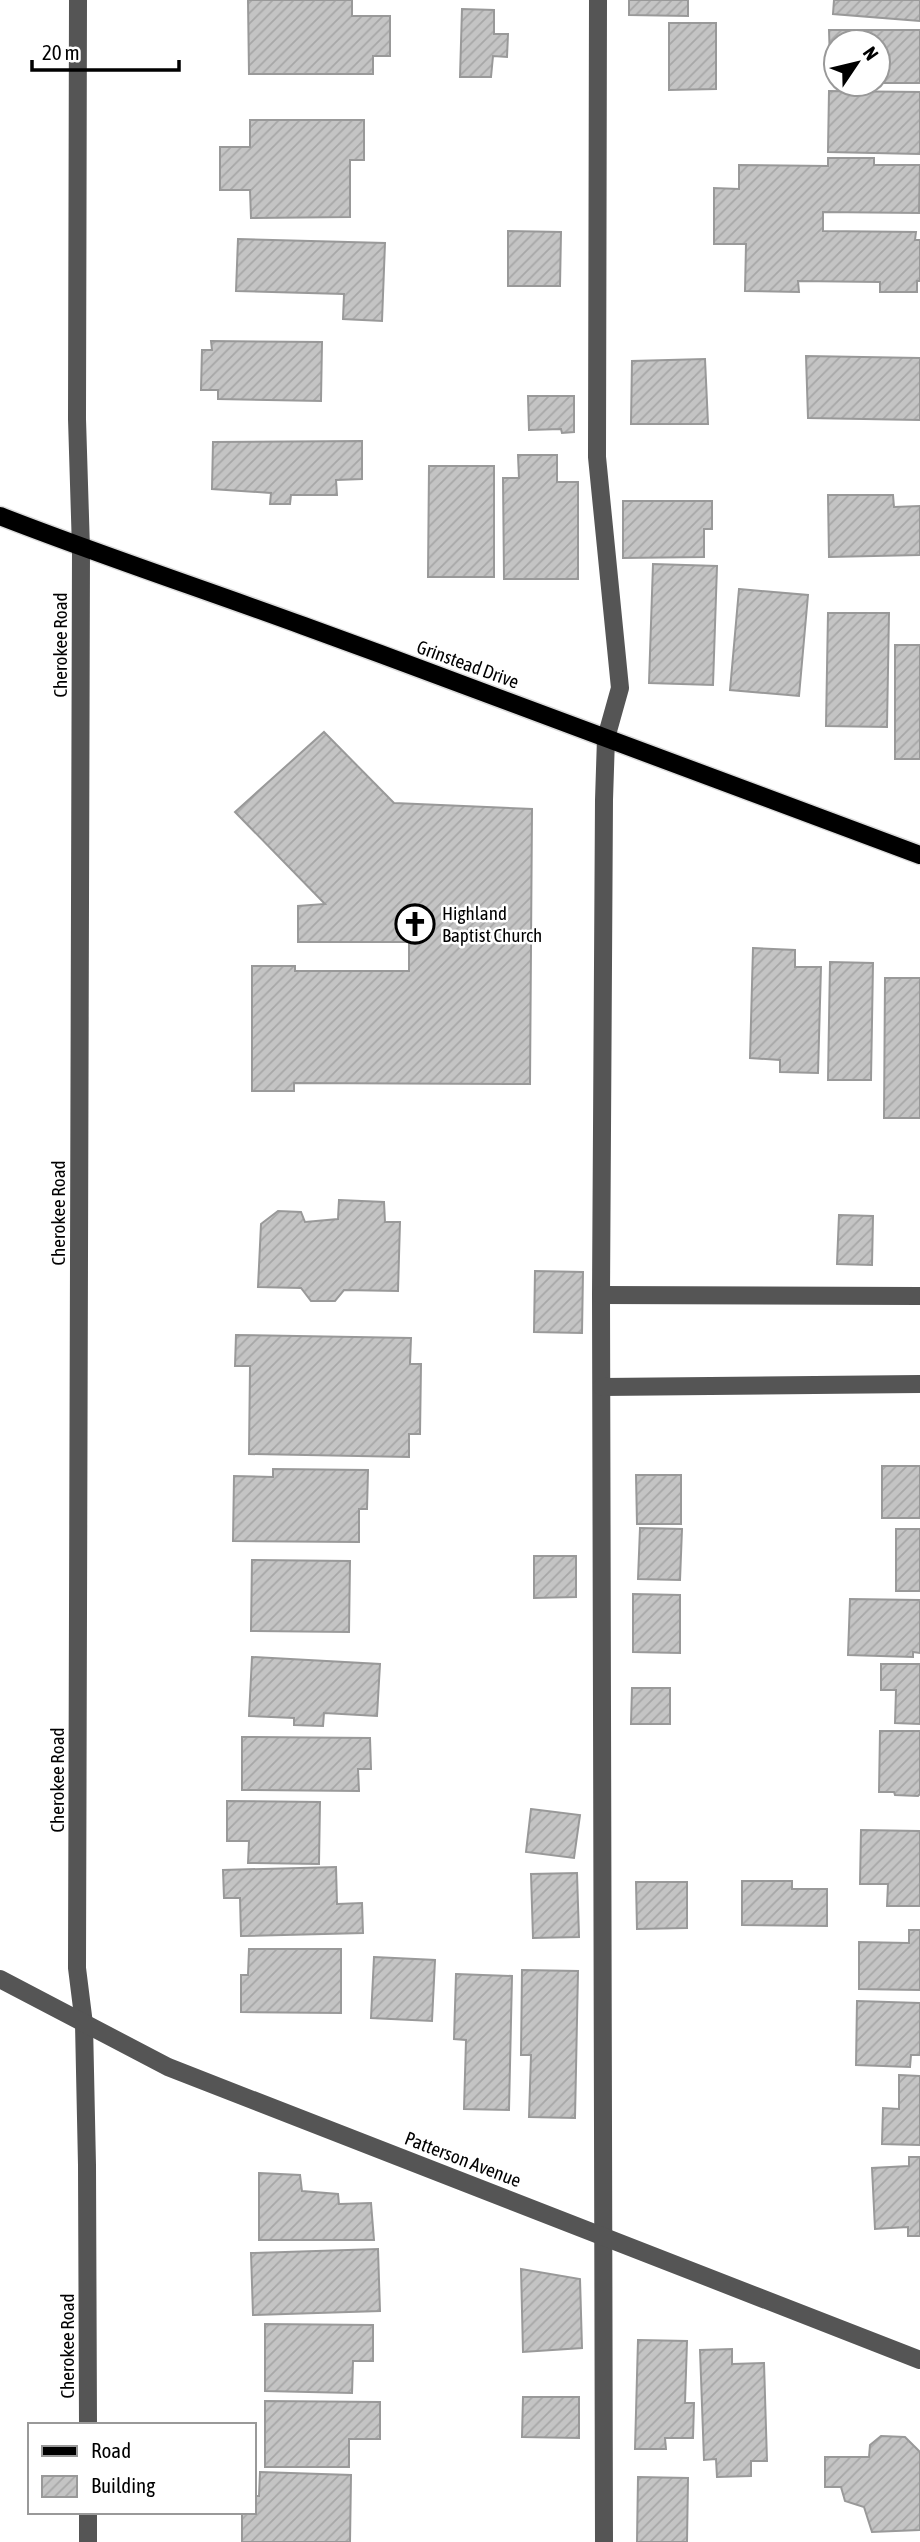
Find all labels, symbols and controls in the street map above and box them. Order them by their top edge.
scale bar [32,28,178,72]
north arrow [822,28,892,98]
text: 20 m [42,40,80,64]
text: N [859,42,883,64]
street label: Cherokee Road [49,593,71,697]
street label: Grinstead Drive [414,635,522,693]
place label: Highland Baptist Church [442,902,542,946]
church icon: Highland Baptist Church [394,903,436,945]
street label: Cherokee Road [47,1161,69,1265]
street label: Cherokee Road [46,1728,68,1832]
street label: Patterson Avenue [402,2127,524,2191]
street label: Cherokee Road [56,2294,78,2398]
legend [28,2423,256,2514]
text: Road [91,2438,131,2462]
text: Building [91,2473,155,2497]

